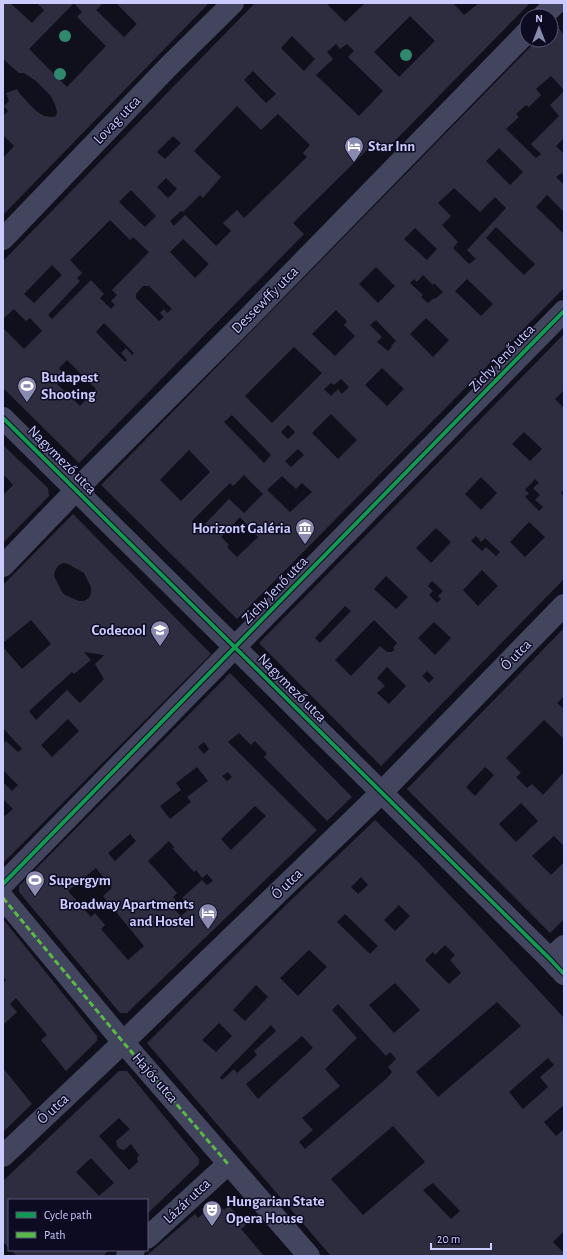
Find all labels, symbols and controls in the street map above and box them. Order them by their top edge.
north arrow [519,8,559,48]
text: N [535,13,543,24]
street label: Lovag utca [90,93,144,147]
hotel icon: Star Inn [343,135,365,163]
place label: Star Inn [368,139,415,154]
street label: Dessewffy utca [229,264,301,336]
street label: Zichy Jenő utca [466,321,538,395]
place label: Budapest Shooting [41,370,98,402]
sports icon: Budapest Shooting [16,375,38,403]
street label: Nagymező utca [25,423,99,497]
museum icon: Horizont Galéria [294,517,316,545]
place label: Horizont Galéria [192,521,291,536]
street label: Zichy Jenő utca [239,553,311,627]
school or university icon: Codecool [149,619,171,647]
place label: Codecool [92,623,146,638]
street label: Ó utca [496,635,534,673]
street label: Nagymező utca [255,651,329,725]
street label: Ó utca [267,864,305,902]
sports icon: Supergym [24,869,46,897]
place label: Supergym [49,873,111,888]
place label: Broadway Apartments and Hostel [59,897,194,929]
hotel icon: Broadway Apartments and Hostel [197,902,219,930]
street label: Hajós utca [129,1050,181,1106]
street label: Ó utca [33,1089,72,1127]
street label: Lázár utca [161,1176,213,1226]
place label: Hungarian State Opera House [226,1194,325,1226]
legend [8,1199,148,1251]
theatre icon: Hungarian State Opera House [201,1199,223,1227]
text: Cycle path [44,1209,92,1222]
scale bar [431,1225,491,1251]
text: Path [44,1229,66,1241]
text: 20 m [437,1233,460,1245]

